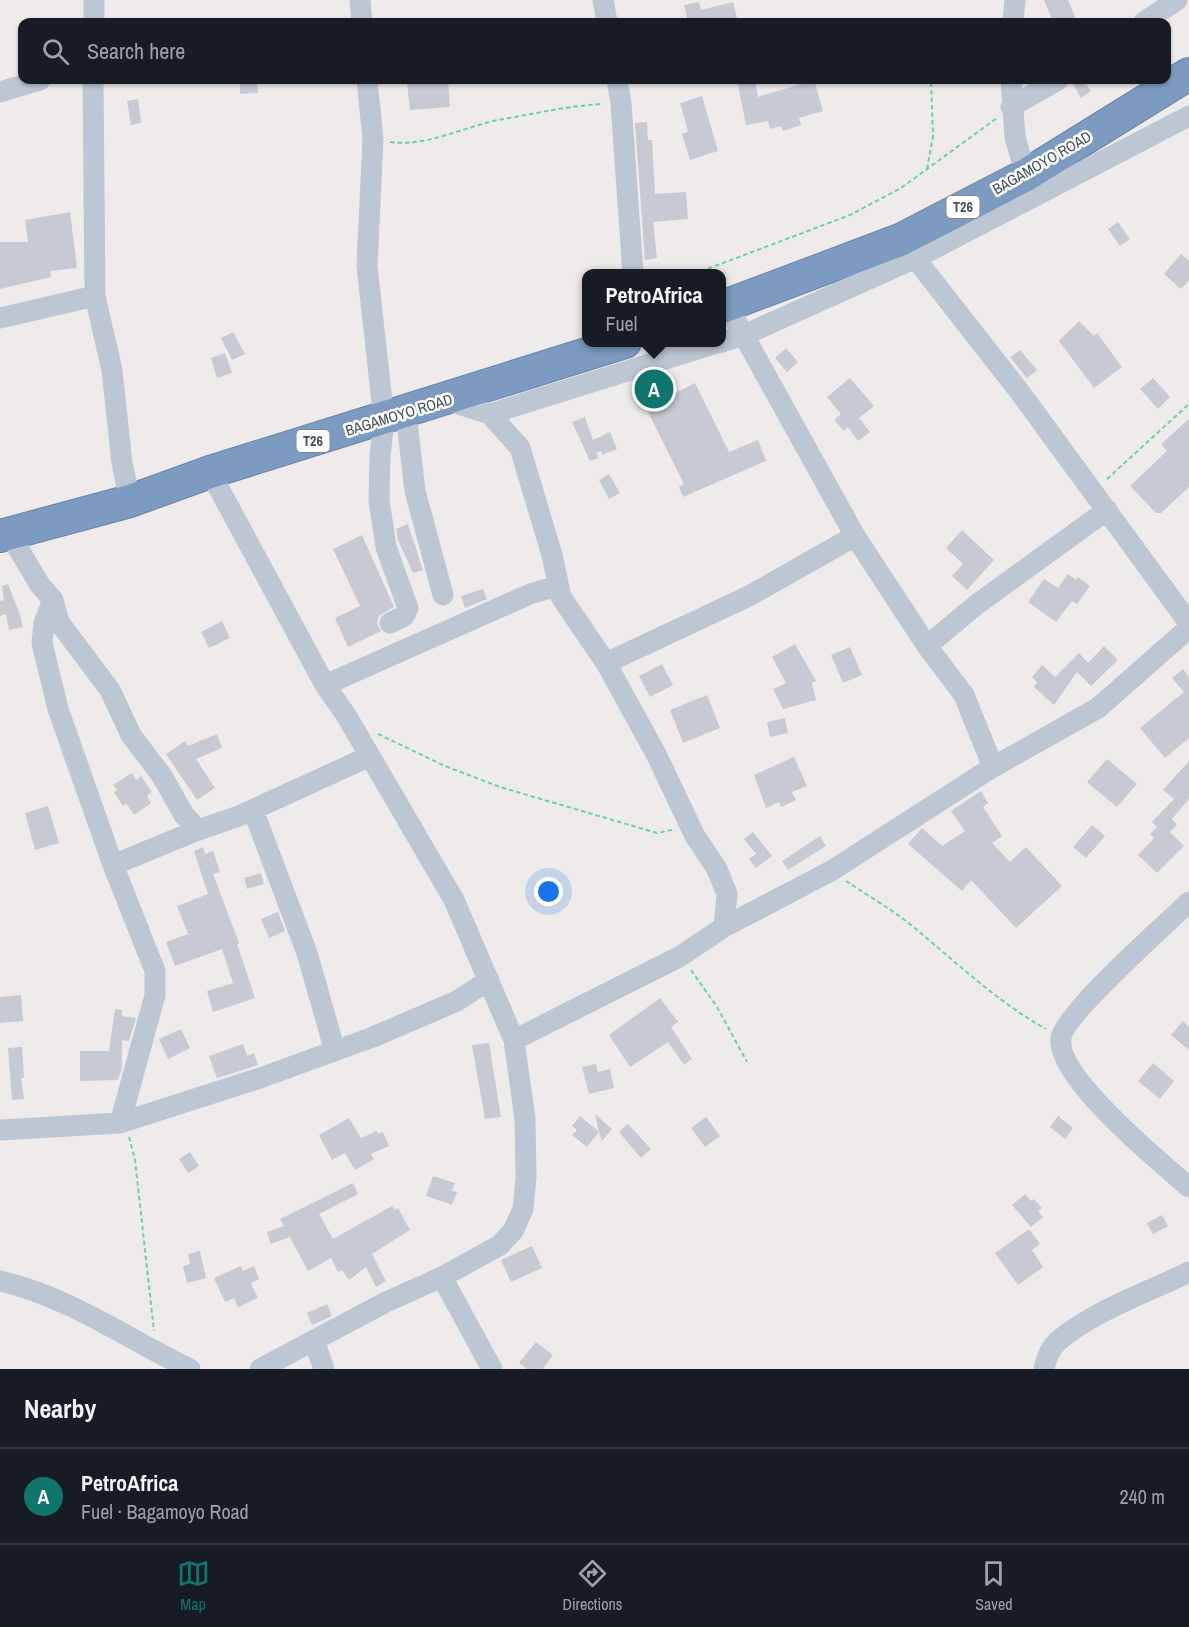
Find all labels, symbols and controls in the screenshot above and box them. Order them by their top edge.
search box [18,18,1171,84]
icon: search [39,35,72,68]
text: Search here [87,36,185,66]
street label: BAGAMOYO ROAD [989,126,1095,199]
road number: T26 [946,196,980,218]
popup [582,269,726,347]
text: PetroAfrica [605,280,703,310]
text: Fuel [605,310,637,337]
pin: A [634,366,674,412]
street label: BAGAMOYO ROAD [343,388,455,441]
road number: T26 [296,430,330,452]
your location [534,877,563,906]
text: Nearby [24,1391,96,1426]
text: PetroAfrica [81,1468,178,1498]
text: A [38,1483,49,1510]
text: 240 m [1119,1483,1165,1510]
text: Fuel · Bagamoyo Road [81,1498,249,1525]
tab: Map [177,1557,210,1615]
tab: Directions [563,1557,622,1615]
tab: Saved [975,1557,1013,1615]

